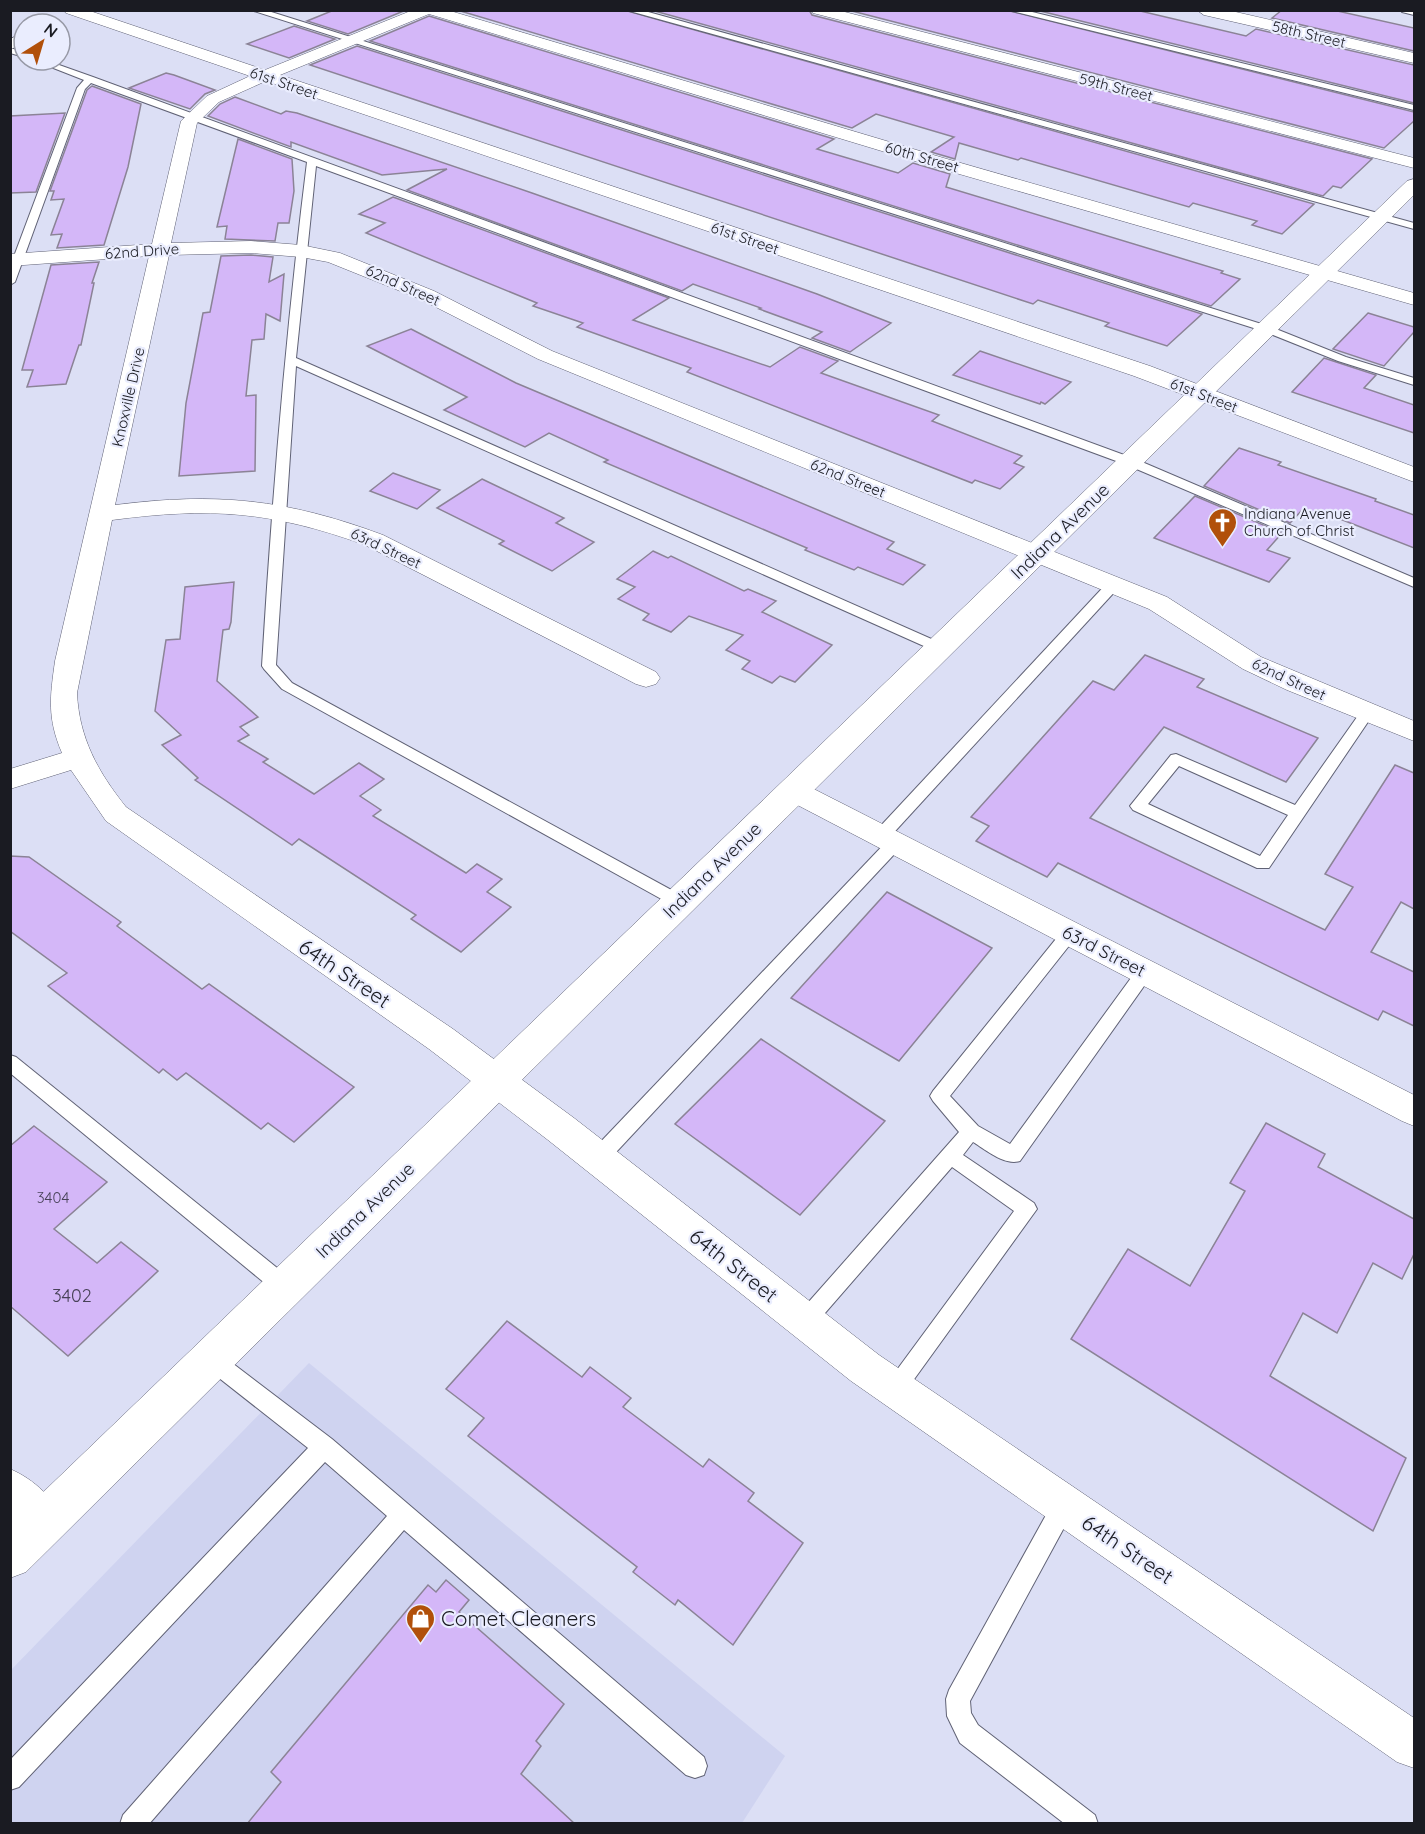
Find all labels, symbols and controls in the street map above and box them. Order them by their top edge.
north arrow [12,12,72,72]
street label: 58th Street [1270,16,1348,52]
text: N [40,18,62,42]
street label: 61st Street [247,62,321,104]
street label: 59th Street [1077,69,1155,105]
street label: 60th Street [883,137,961,177]
street label: 61st Street [708,217,782,259]
street label: 62nd Drive [104,239,180,263]
street label: 62nd Street [363,260,443,310]
street label: Knoxville Drive [107,345,149,449]
street label: 61st Street [1168,373,1240,417]
street label: 62nd Street [808,454,888,502]
street label: Indiana Avenue [1006,478,1114,584]
place label: Indiana Avenue Church of Christ [1244,504,1355,540]
church icon: Indiana Avenue Church of Christ [1207,506,1239,548]
street label: 63rd Street [348,523,424,573]
street label: 62nd Street [1249,654,1329,704]
street label: Indiana Avenue [658,817,766,923]
street label: 63rd Street [1058,920,1150,982]
street label: 64th Street [294,933,396,1013]
street label: Indiana Avenue [311,1157,419,1263]
house number: 3404 [37,1188,69,1207]
street label: 64th Street [685,1222,783,1308]
house number: 3402 [52,1284,92,1307]
street label: 64th Street [1077,1509,1179,1589]
shop icon: Comet Cleaners [404,1602,436,1644]
place label: Comet Cleaners [441,1605,596,1631]

